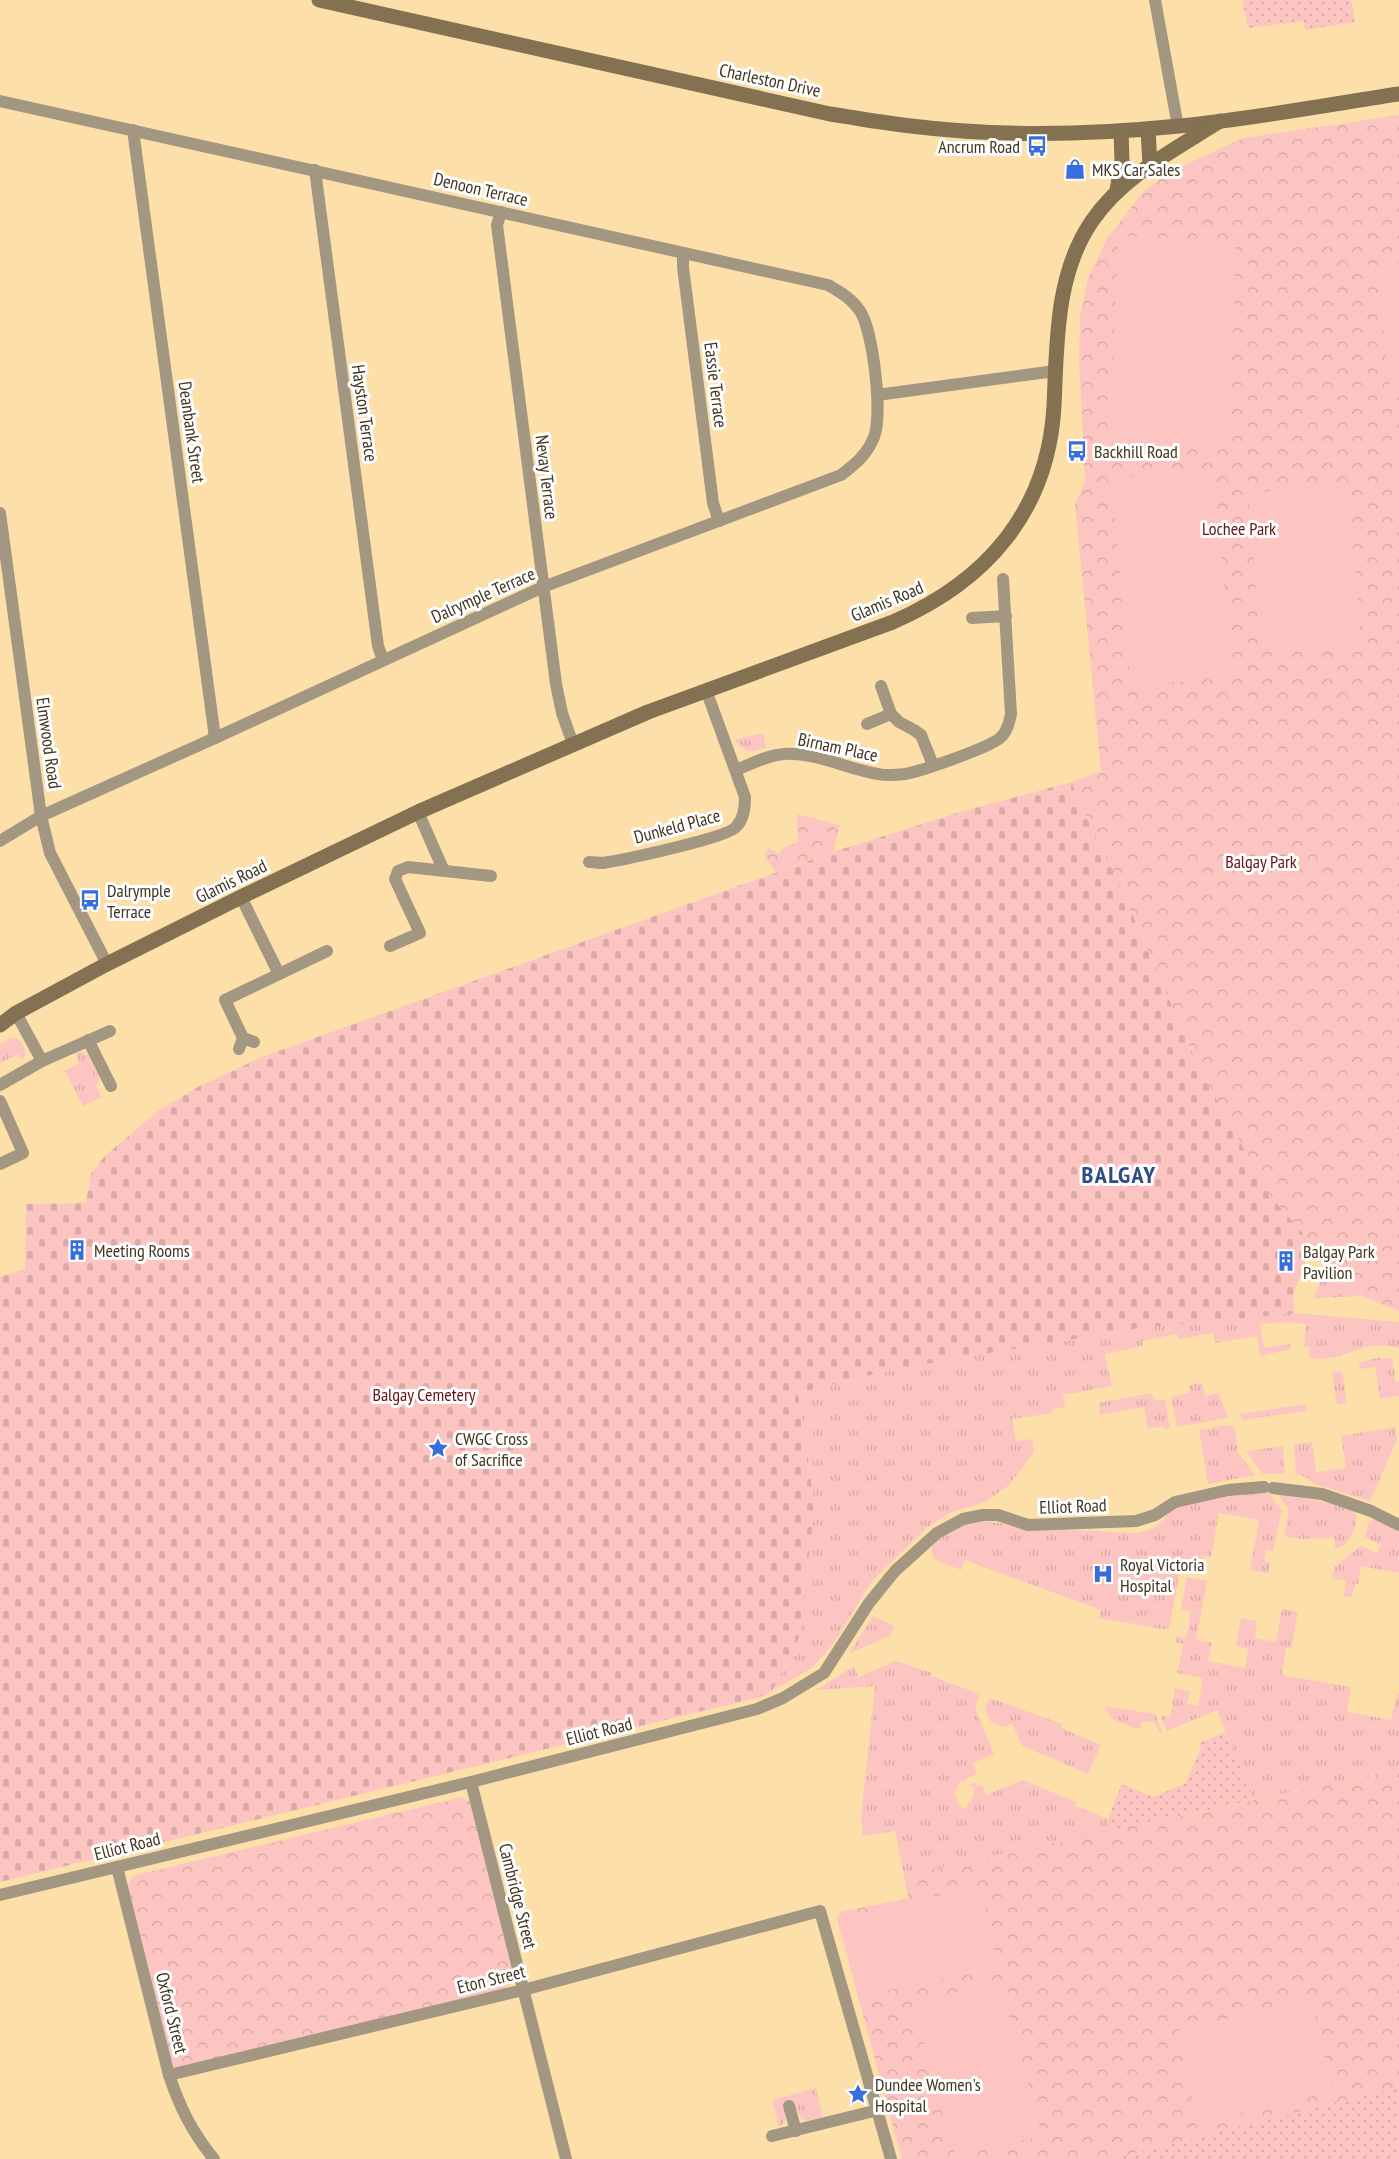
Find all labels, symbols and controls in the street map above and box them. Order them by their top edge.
street label: Charleston Drive [717,58,823,102]
bus stop icon: Ancrum Road [1025,134,1049,158]
place label: Ancrum Road [938,135,1020,158]
shop icon: MKS Car Sales [1063,157,1087,181]
place label: MKS Car Sales [1092,158,1180,181]
street label: Denoon Terrace [432,167,530,211]
street label: Eassie Terrace [699,341,733,429]
street label: Hayston Terrace [347,363,383,463]
street label: Deanbank Street [173,380,211,484]
street label: Nevay Terrace [530,434,564,520]
bus stop icon: Backhill Road [1065,439,1089,463]
place label: Backhill Road [1094,440,1178,463]
park label: Lochee Park [1202,517,1276,540]
street label: Dalrymple Terrace [427,562,539,628]
street label: Glamis Road [847,575,927,627]
street label: Elmwood Road [31,696,67,790]
street label: Birnam Place [796,727,880,767]
street label: Dunkeld Place [631,803,723,849]
park label: Balgay Park [1225,850,1297,873]
street label: Glamis Road [192,854,270,908]
place label: Dalrymple Terrace [107,879,171,923]
bus stop icon: Dalrymple Terrace [78,888,102,912]
district label: BALGAY [1081,1159,1157,1190]
building icon: Meeting Rooms [65,1238,89,1262]
place label: Meeting Rooms [94,1239,190,1262]
place label: Balgay Park Pavilion [1303,1240,1375,1284]
building icon: Balgay Park Pavilion [1274,1249,1298,1273]
park label: Balgay Cemetery [372,1383,476,1406]
place label: CWGC Cross of Sacrifice [455,1427,528,1471]
place icon: CWGC Cross of Sacrifice [426,1436,450,1460]
street label: Elliot Road [1039,1493,1107,1519]
place label: Royal Victoria Hospital [1120,1553,1204,1597]
hospital icon: Royal Victoria Hospital [1091,1562,1115,1586]
street label: Elliot Road [564,1712,634,1750]
street label: Elliot Road [92,1827,162,1865]
street label: Cambridge Street [494,1841,542,1951]
street label: Eton Street [455,1959,527,1999]
street label: Oxford Street [151,1970,193,2056]
place label: Dundee Women's Hospital [875,2073,981,2117]
place icon: Dundee Women's Hospital [846,2082,870,2106]

